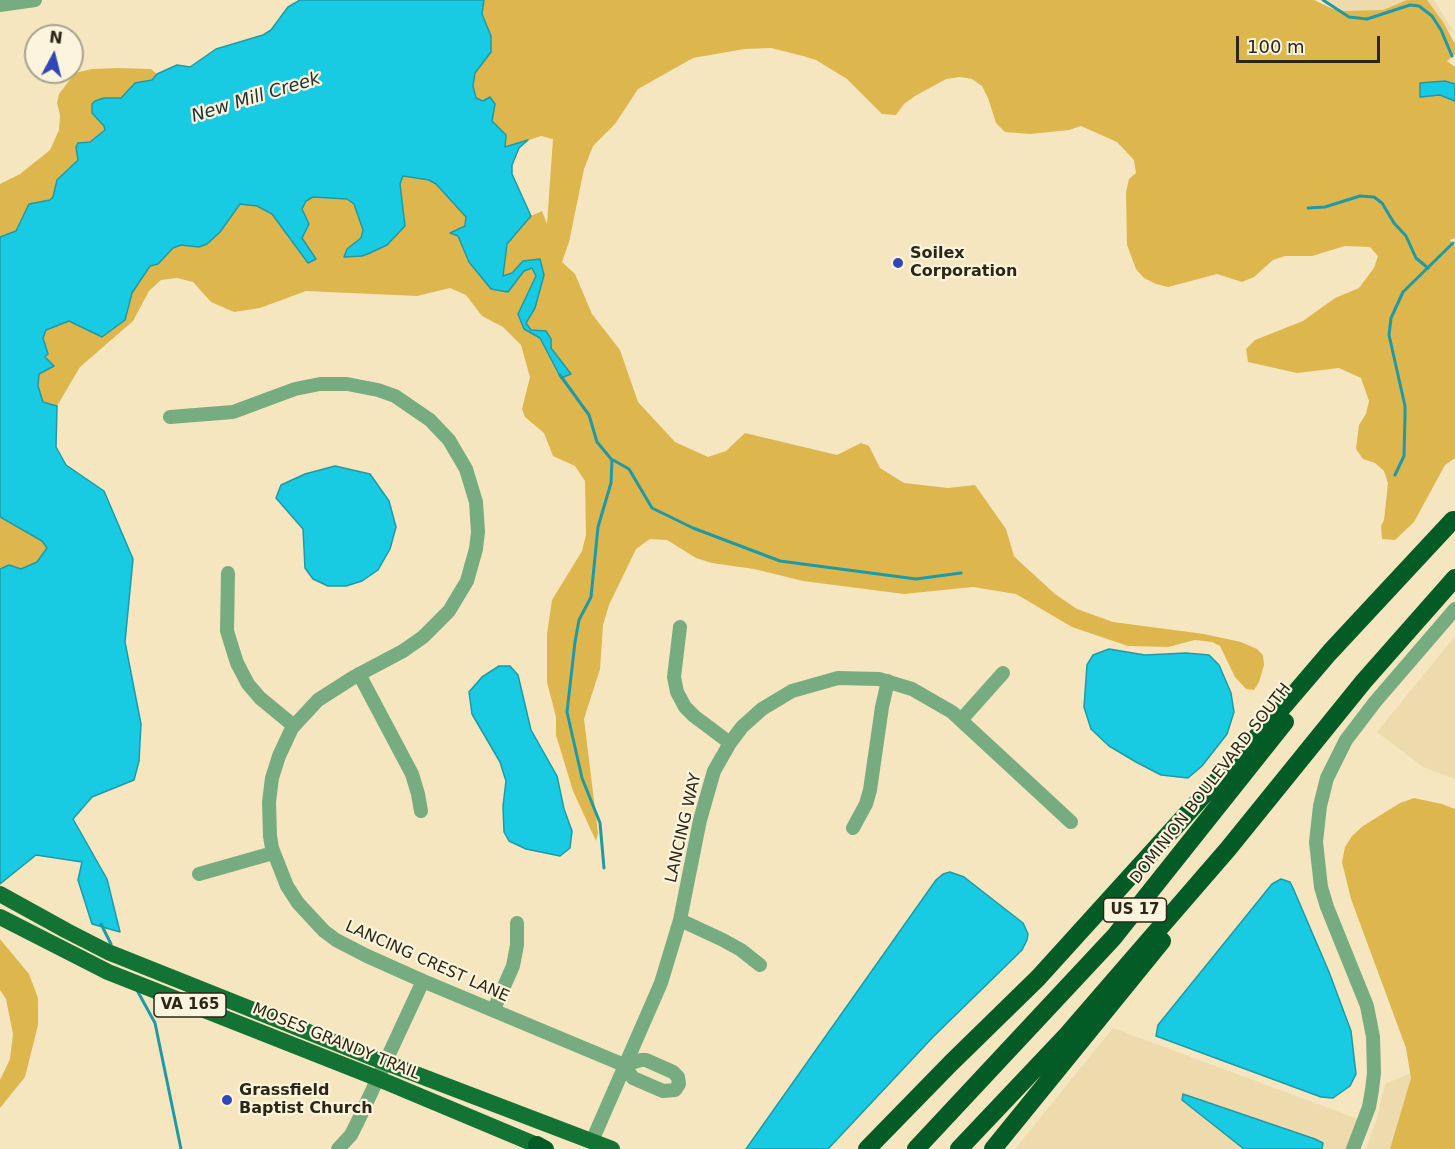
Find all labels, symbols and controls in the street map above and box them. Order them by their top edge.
north arrow [24,24,84,84]
scale bar [1239,24,1383,62]
text: N [48,27,64,48]
text: 100 m [1247,36,1305,57]
water label: New Mill Creek [189,68,323,128]
place label: Soilex Corporation [910,244,1017,282]
marker: Soilex Corporation [891,256,905,270]
street label: DOMINION BOULEVARD SOUTH [1127,680,1295,888]
street label: LANCING WAY [662,771,706,885]
road number: US 17 [1104,898,1166,922]
street label: LANCING CREST LANE [342,917,512,1007]
road number: VA 165 [154,993,226,1017]
street label: MOSES GRANDY TRAIL [250,1000,422,1084]
place label: Grassfield Baptist Church [239,1081,373,1119]
marker: Grassfield Baptist Church [220,1093,234,1107]

